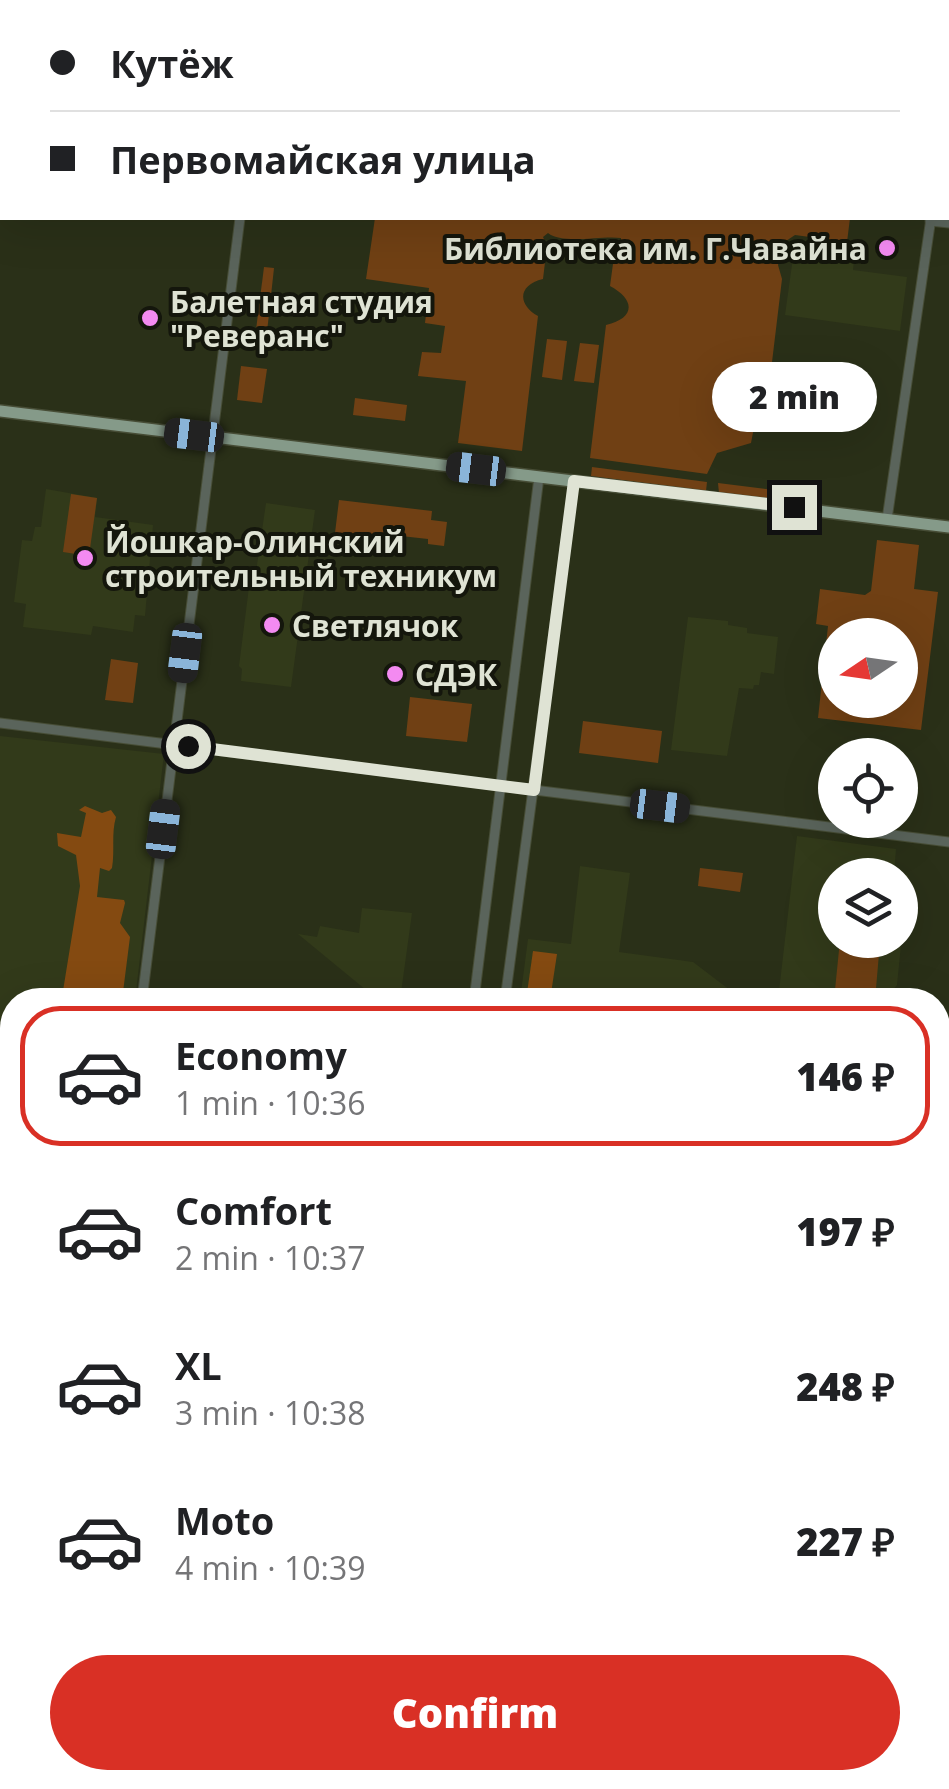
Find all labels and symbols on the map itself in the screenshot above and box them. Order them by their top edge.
place label: Библиотека им. Г.Чавайна [444,228,867,269]
marker: Библиотека им. Г.Чавайна [876,237,898,259]
place label: Балетная студия "Реверанс" [170,281,433,356]
marker: Балетная студия "Реверанс" [139,307,161,329]
callout: 2 min [712,362,876,432]
car [162,416,226,454]
car [444,450,508,488]
route end [772,485,817,530]
place label: Йошкар-Олинский строительный техникум [105,521,497,596]
marker: Йошкар-Олинский строительный техникум [74,547,96,569]
place label: Светлячок [292,605,459,646]
marker: Светлячок [261,614,283,636]
north arrow [818,618,918,718]
car [166,621,204,685]
place label: СДЭК [415,654,498,695]
marker: СДЭК [384,663,406,685]
route start [166,724,211,769]
car [628,787,692,825]
car [144,797,182,861]

